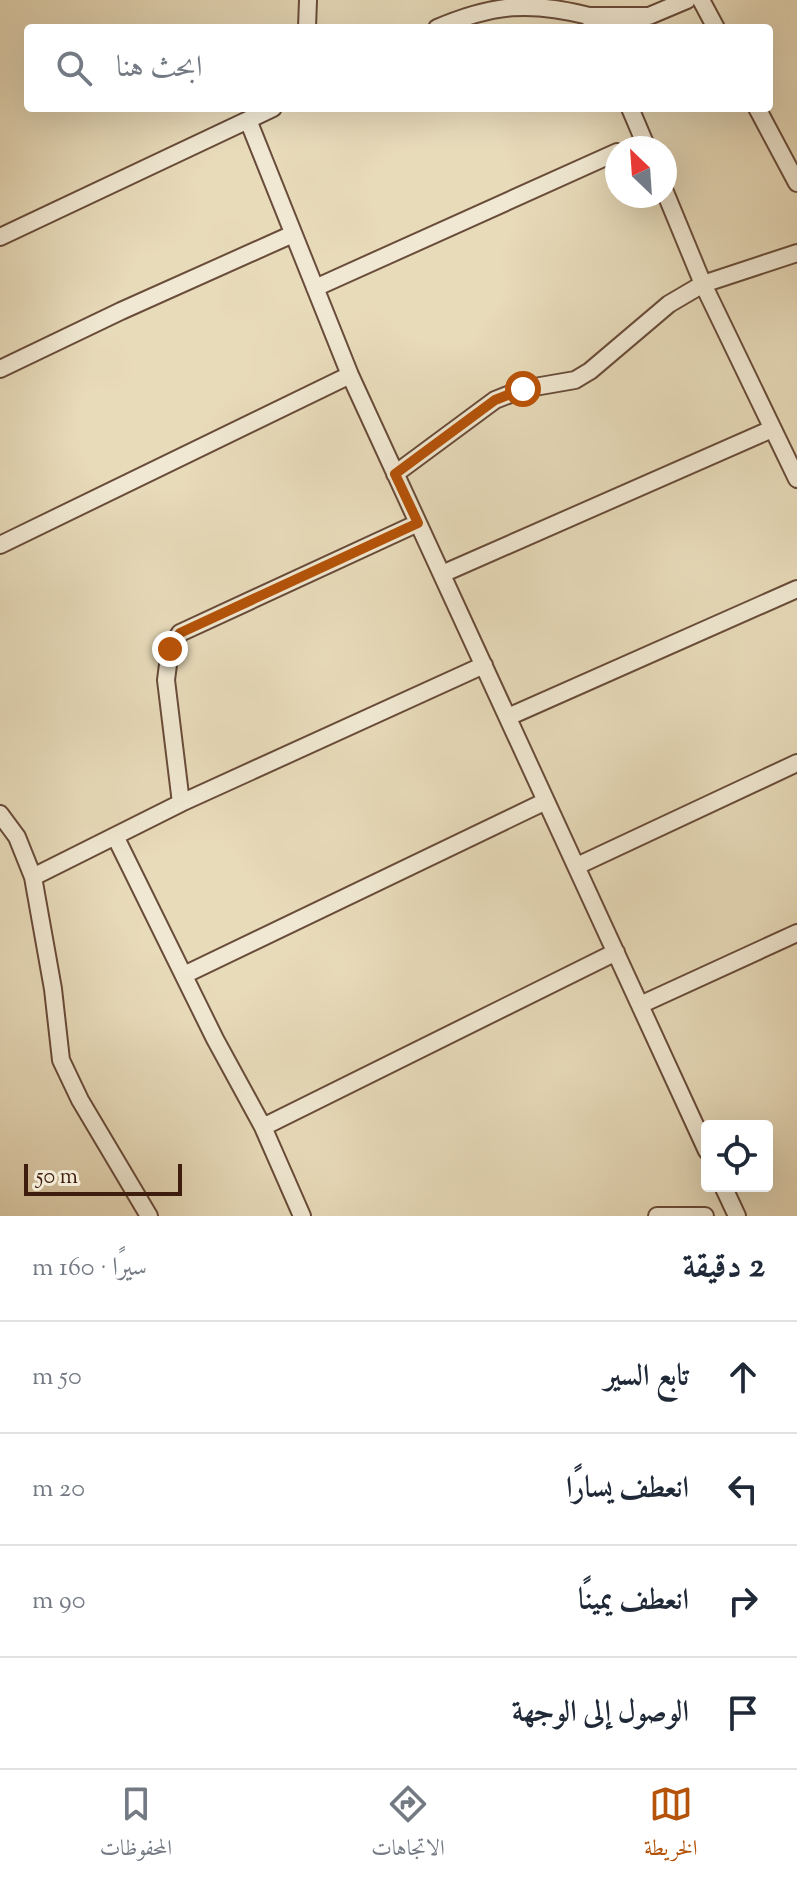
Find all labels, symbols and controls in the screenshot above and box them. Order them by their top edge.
search box [24,24,773,112]
icon: search [52,46,96,90]
text: ابحث هنا [116,47,202,90]
north arrow [605,136,677,208]
route start [505,371,541,407]
route end [152,631,188,667]
map controls [701,1120,773,1192]
button: locate [701,1120,773,1192]
scale bar [24,1160,182,1196]
text: 50 m [36,1162,78,1194]
text: 2 دقيقة [682,1243,765,1292]
text: سيرًا · 160 m [32,1250,147,1287]
icon: ahead [721,1355,765,1399]
text: تابع السير [604,1356,689,1399]
text: 50 m [32,1359,82,1396]
icon: left [721,1467,765,1511]
text: انعطف يسارًا [566,1468,689,1511]
text: 20 m [32,1471,85,1508]
icon: right [721,1579,765,1623]
text: انعطف يمينًا [578,1580,689,1623]
text: 90 m [32,1583,85,1620]
icon: arrive [721,1691,765,1735]
text: الوصول إلى الوجهة [512,1692,689,1735]
tab: المحفوظات [100,1782,172,1869]
tab: الاتجاهات [371,1782,445,1869]
tab: الخريطة [644,1782,697,1869]

